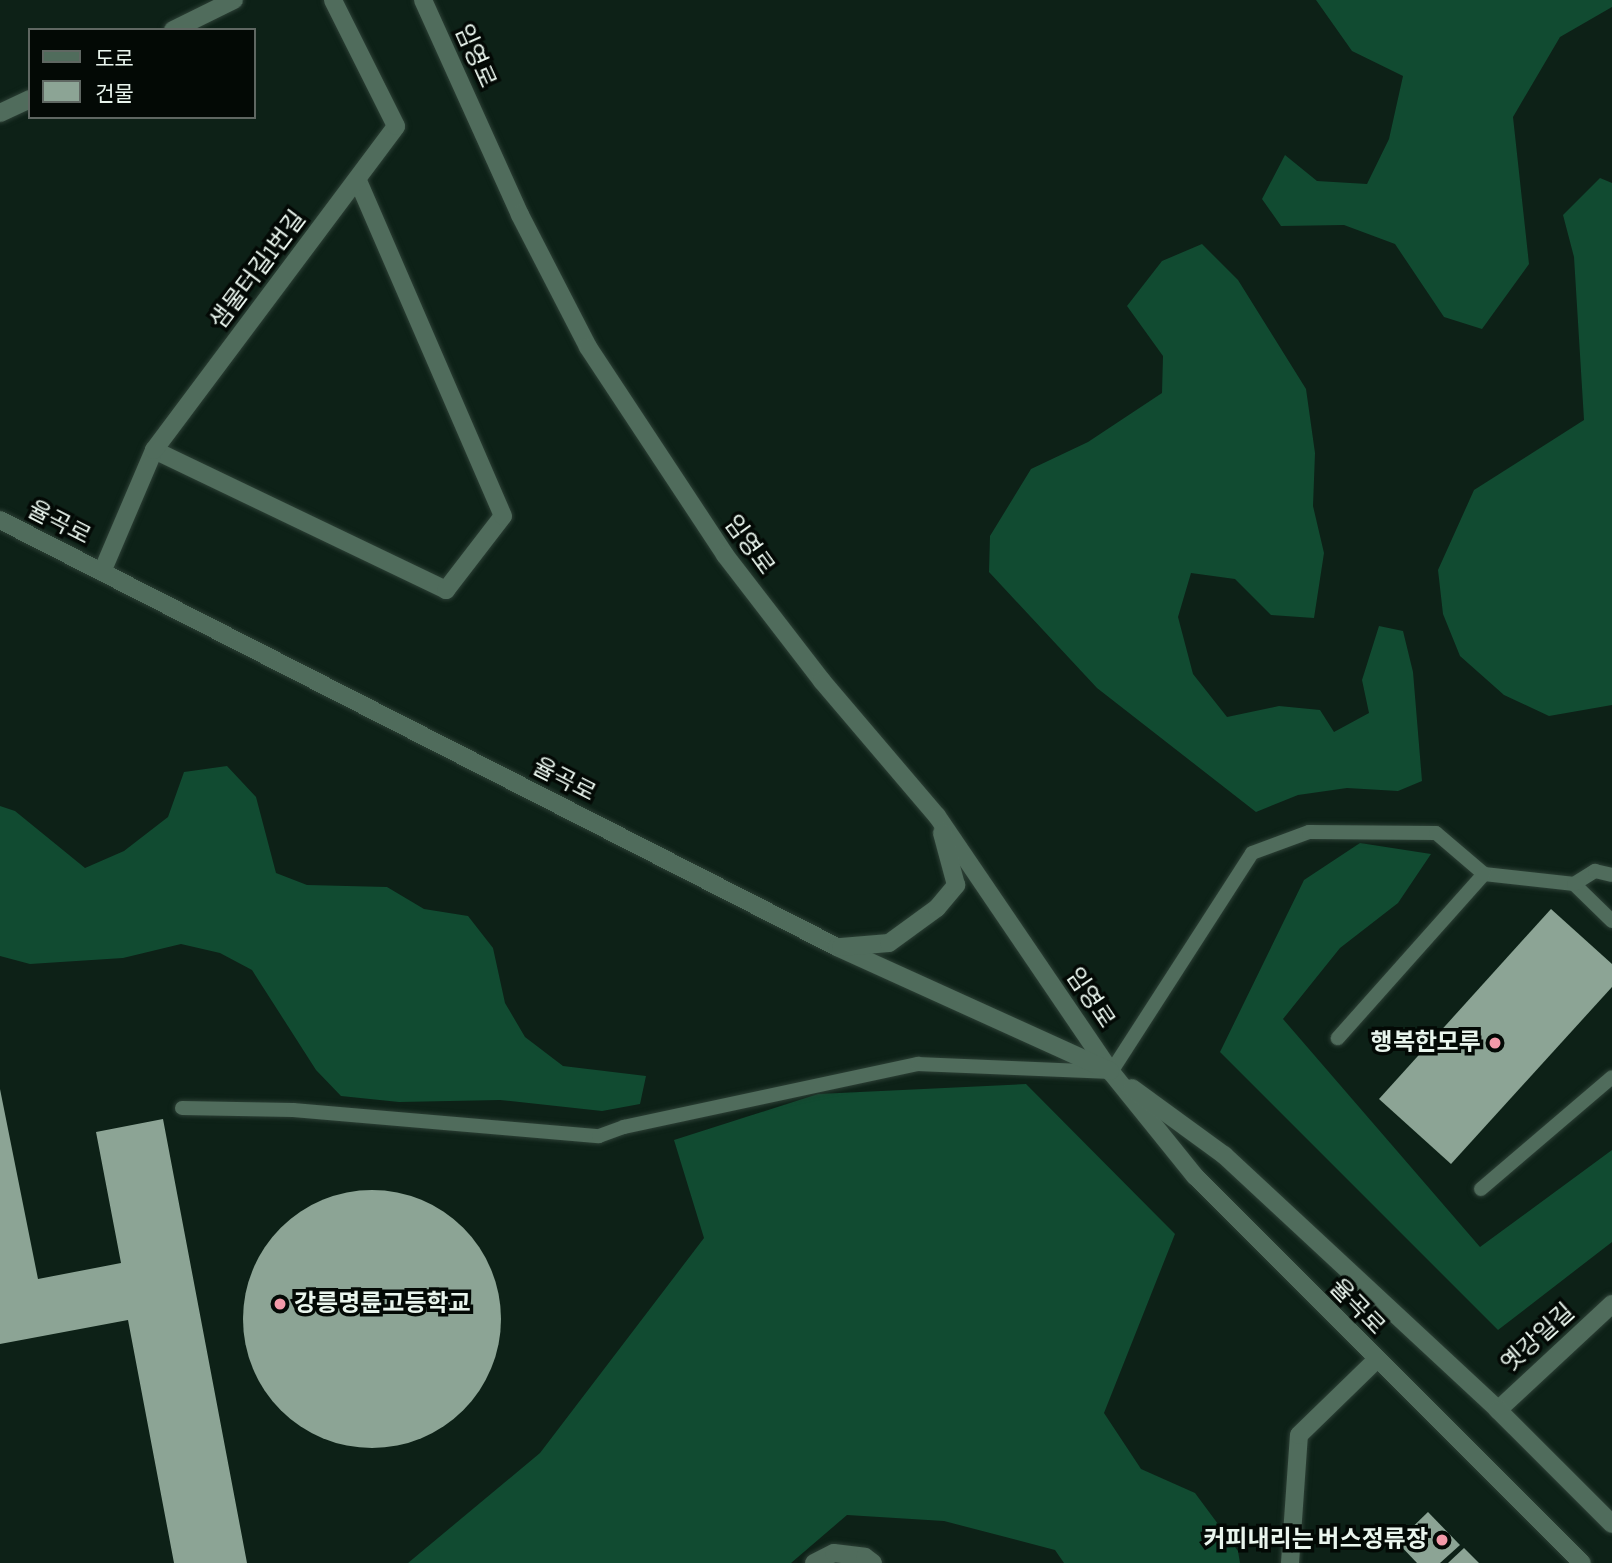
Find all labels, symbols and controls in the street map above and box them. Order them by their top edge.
street label: 임영로 [448,20,502,92]
legend [28,28,256,119]
text: 도로 [95,47,134,72]
text: 건물 [95,82,134,107]
street label: 샘물터길1번길 [204,205,312,335]
street label: 율곡로 [23,495,95,551]
street label: 임영로 [718,510,780,580]
street label: 율곡로 [528,752,600,808]
street label: 임영로 [1060,962,1120,1034]
place label: 행복한모루 [1371,1029,1481,1057]
marker: 행복한모루 [1487,1035,1503,1051]
street label: 율곡로 [1324,1273,1390,1341]
place label: 강릉명륜고등학교 [294,1290,471,1318]
marker: 강릉명륜고등학교 [272,1296,288,1312]
street label: 옛강일길 [1496,1298,1580,1378]
place label: 커피내리는 버스정류장 [1203,1526,1428,1554]
marker: 커피내리는 버스정류장 [1434,1532,1450,1548]

